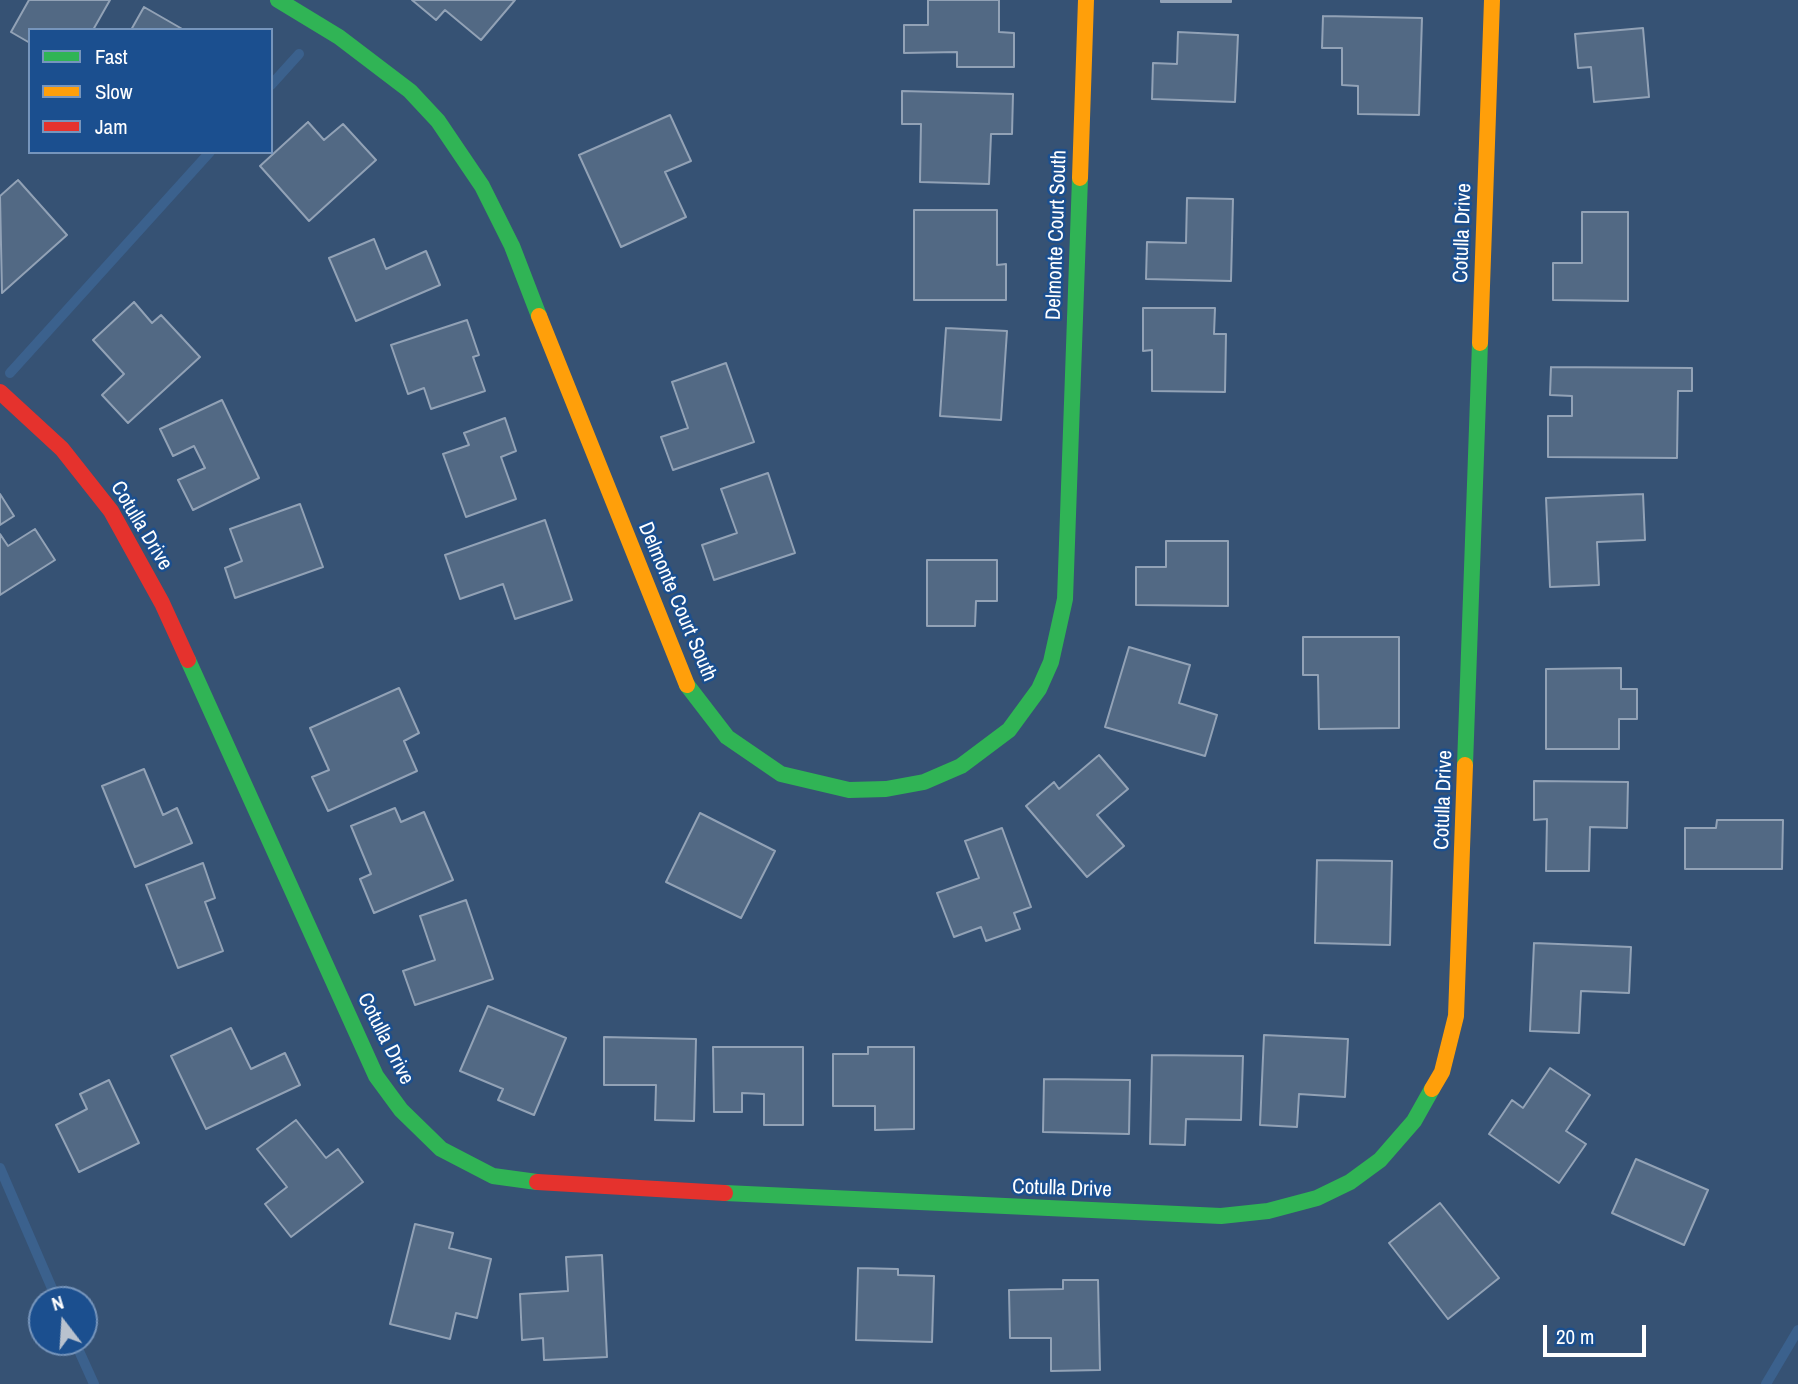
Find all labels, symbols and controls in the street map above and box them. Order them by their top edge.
legend [28,28,273,154]
text: Fast [95,42,128,71]
text: Slow [95,77,132,106]
text: Jam [95,112,128,141]
street label: Delmonte Court South [1041,149,1073,321]
street label: Cotulla Drive [1449,183,1477,283]
street label: Cotulla Drive [105,477,177,575]
street label: Delmonte Court South [632,519,722,685]
street label: Cotulla Drive [1430,750,1458,850]
street label: Cotulla Drive [351,989,419,1089]
street label: Cotulla Drive [1012,1175,1112,1203]
north arrow [28,1286,98,1356]
text: N [48,1289,67,1317]
scale bar [1546,1310,1649,1354]
text: 20 m [1556,1322,1594,1351]

